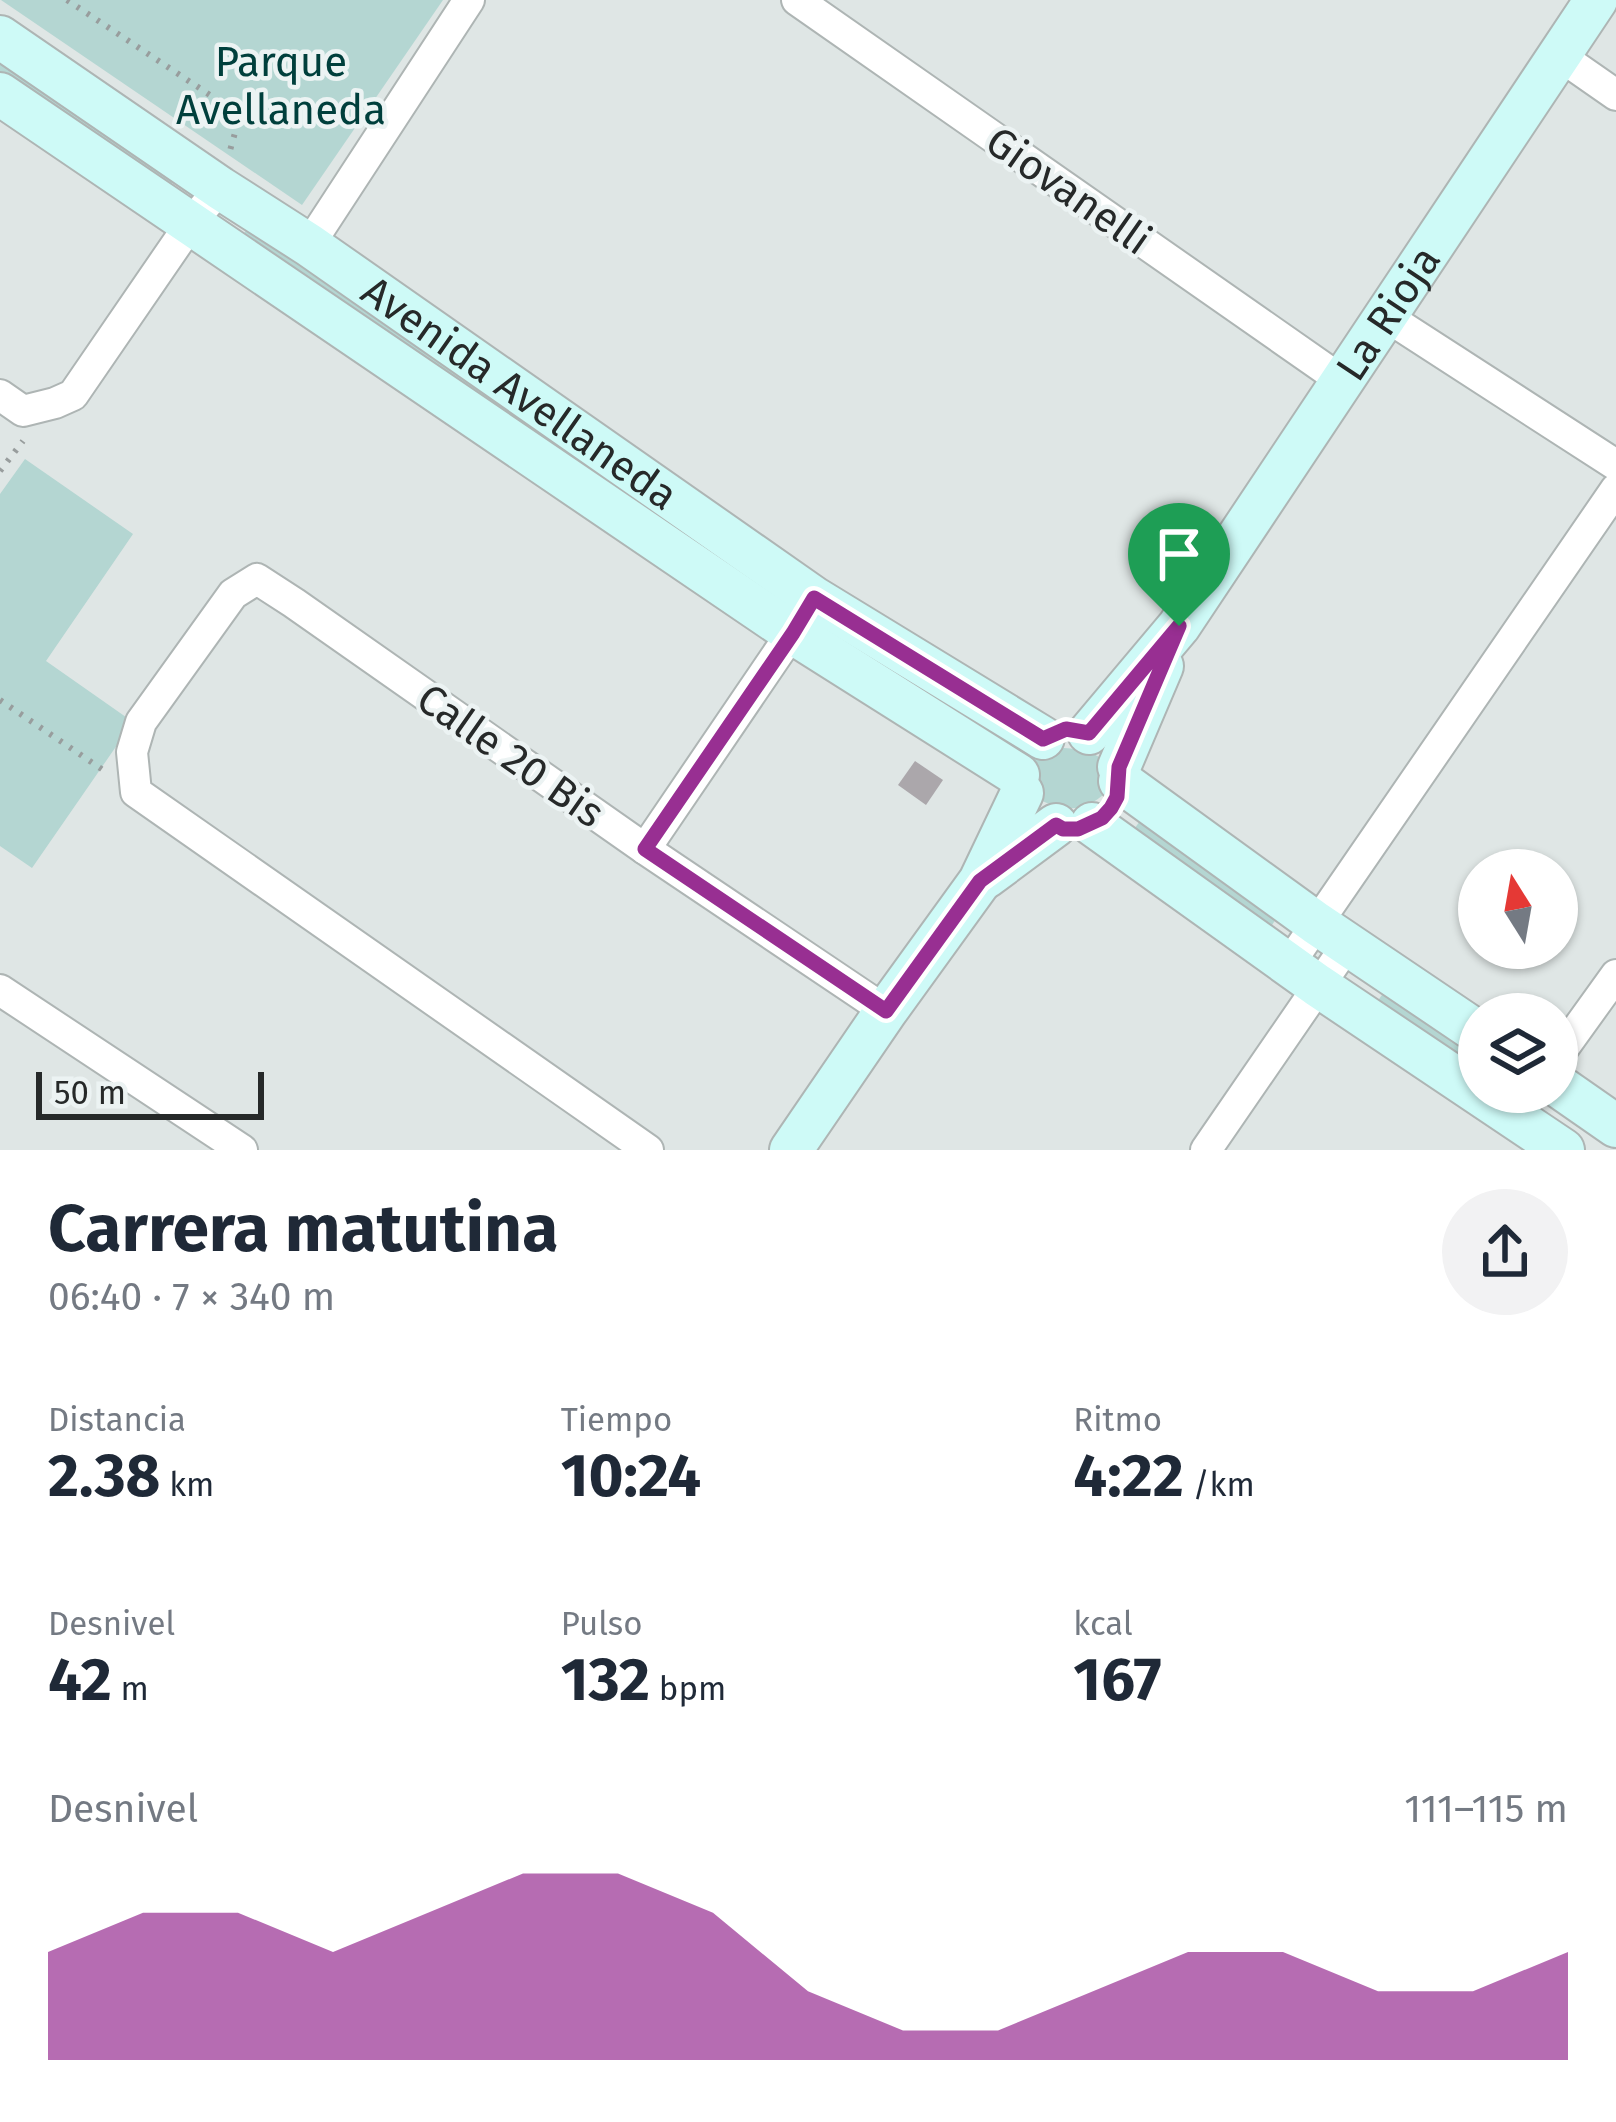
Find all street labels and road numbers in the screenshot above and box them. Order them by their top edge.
street label: Giovanelli [976,116,1160,266]
street label: La Rioja [1326,237,1451,390]
street label: Avenida Avellaneda [352,266,687,521]
street label: Calle 20 Bis [407,673,613,838]

